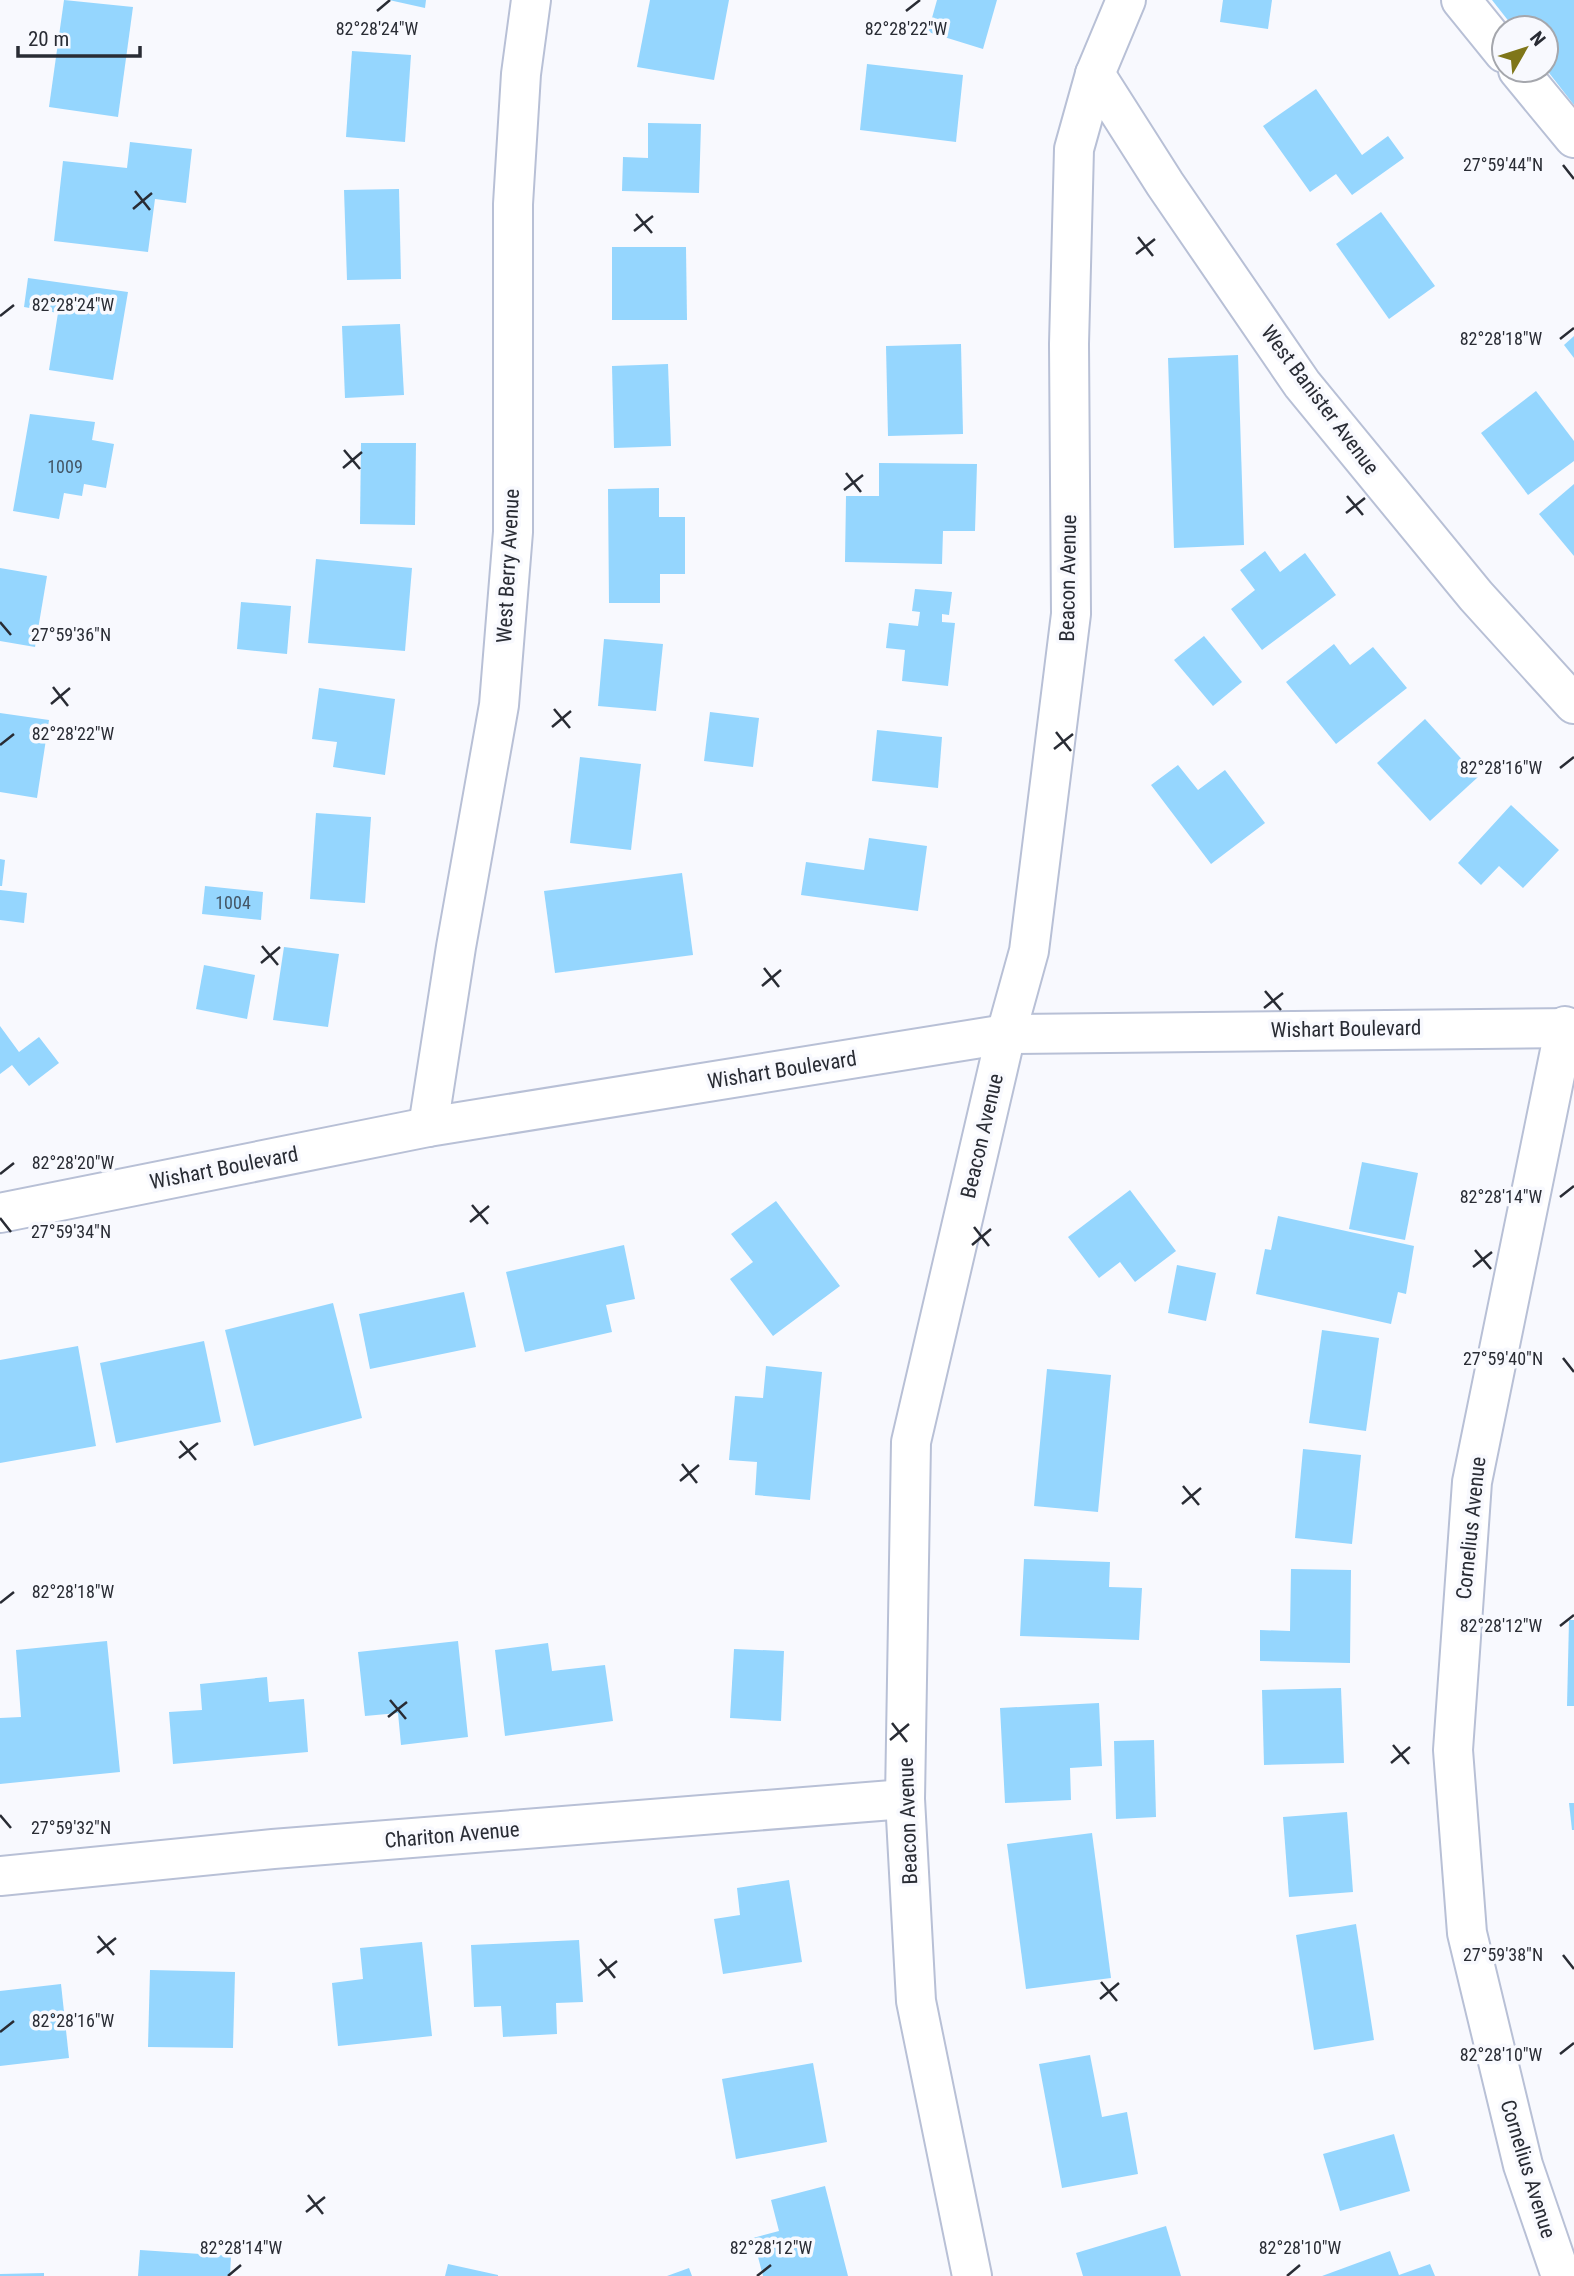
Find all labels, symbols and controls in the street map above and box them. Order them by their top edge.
scale bar [18,14,140,58]
north arrow [1490,14,1560,84]
text: 82°28'24"W [336,18,419,39]
text: 82°28'22"W [865,18,948,39]
text: 20 m [28,27,69,51]
text: N [1525,27,1550,50]
text: 27°59'44"N [1463,154,1543,175]
text: 82°28'24"W [32,294,115,315]
street label: West Banister Avenue [1256,321,1384,479]
text: 82°28'18"W [1460,328,1543,349]
house number: 1009 [47,456,83,477]
street label: West Berry Avenue [492,488,524,644]
street label: Beacon Avenue [1055,514,1081,642]
text: 27°59'36"N [31,624,111,645]
text: 82°28'22"W [32,723,115,744]
text: 82°28'16"W [1460,757,1543,778]
house number: 1004 [215,892,251,913]
street label: Wishart Boulevard [1270,1016,1422,1042]
street label: Wishart Boulevard [706,1046,858,1094]
street label: Beacon Avenue [956,1071,1008,1201]
street label: Wishart Boulevard [148,1142,300,1194]
text: 82°28'20"W [32,1152,115,1173]
text: 82°28'14"W [1460,1186,1543,1207]
text: 27°59'34"N [31,1221,111,1242]
text: 27°59'40"N [1463,1348,1543,1369]
street label: Cornelius Avenue [1452,1455,1490,1601]
text: 82°28'18"W [32,1581,115,1602]
text: 82°28'12"W [1460,1615,1543,1636]
street label: Beacon Avenue [894,1757,922,1885]
text: 27°59'32"N [31,1817,111,1838]
street label: Chariton Avenue [384,1817,521,1853]
text: 27°59'38"N [1463,1944,1543,1965]
text: 82°28'16"W [32,2010,115,2031]
text: 82°28'10"W [1460,2044,1543,2065]
street label: Cornelius Avenue [1496,2097,1560,2241]
text: 82°28'14"W [200,2237,283,2258]
text: 82°28'12"W [730,2237,813,2258]
text: 82°28'10"W [1259,2237,1342,2258]

